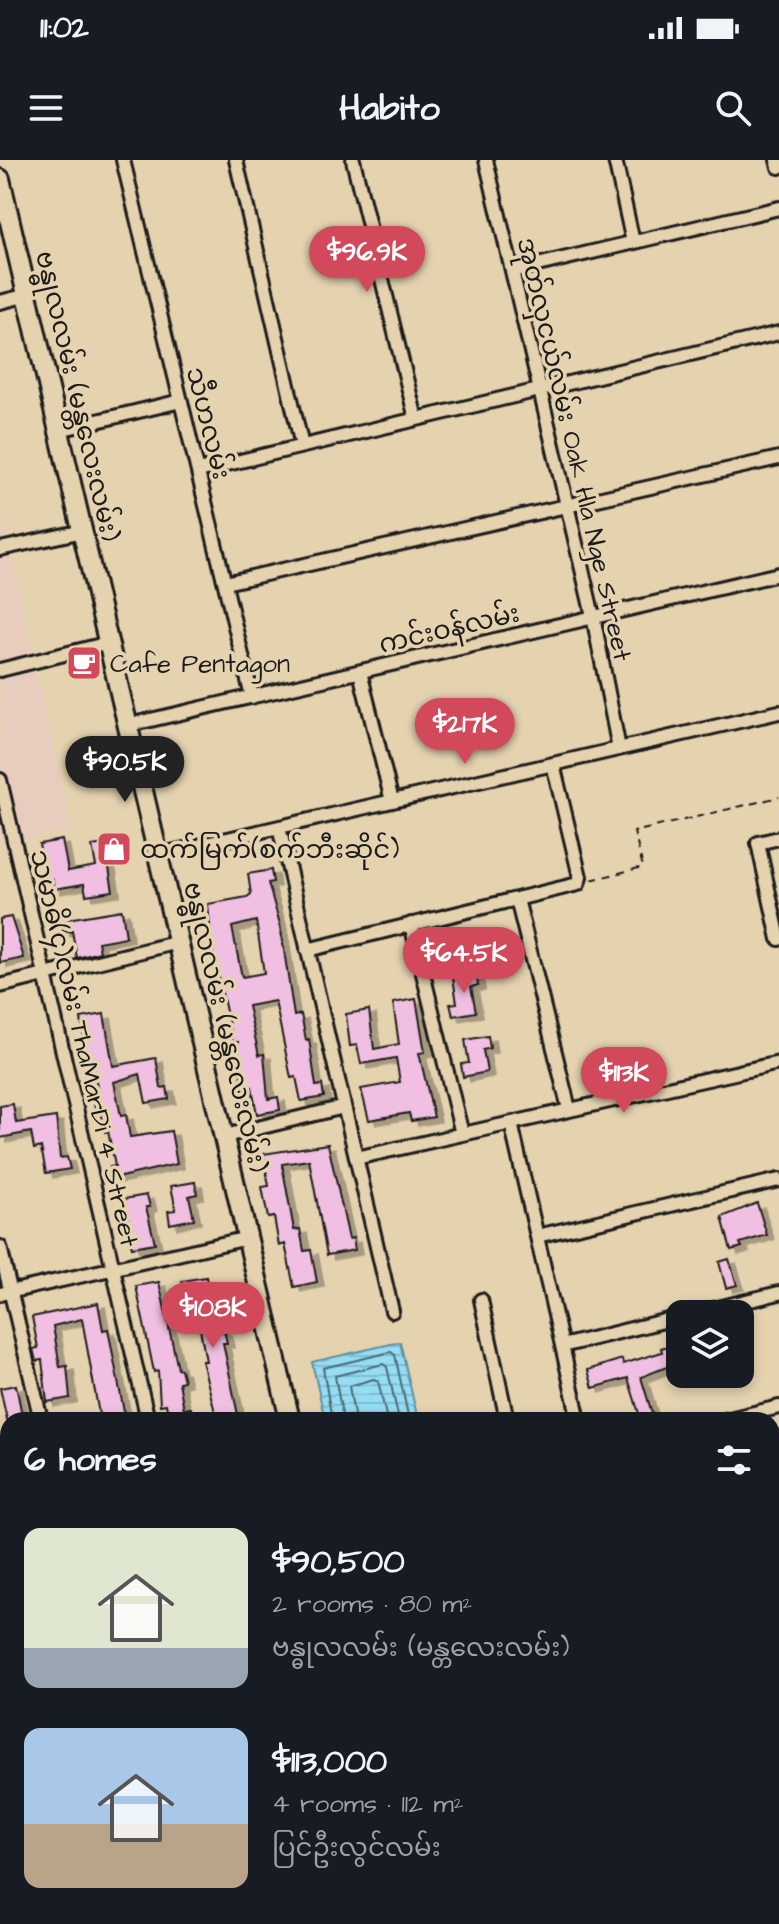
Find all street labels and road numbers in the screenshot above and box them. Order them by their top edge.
street label: အုတ်လှငယ်လမ်း Oak Hla Nge Street [506,234,640,665]
street label: ဗန္ဓုလလမ်း (မန္တလေးလမ်း) [23,247,128,546]
street label: သီဟလမ်း [177,363,239,483]
street label: ကင်းဝန်လမ်း [375,595,524,665]
street label: သမာဓိ(၄)လမ်း ThaMarDi 4 Street [19,846,147,1251]
street label: ဗန္ဓုလလမ်း (မန္တလေးလမ်း) [171,878,276,1177]

